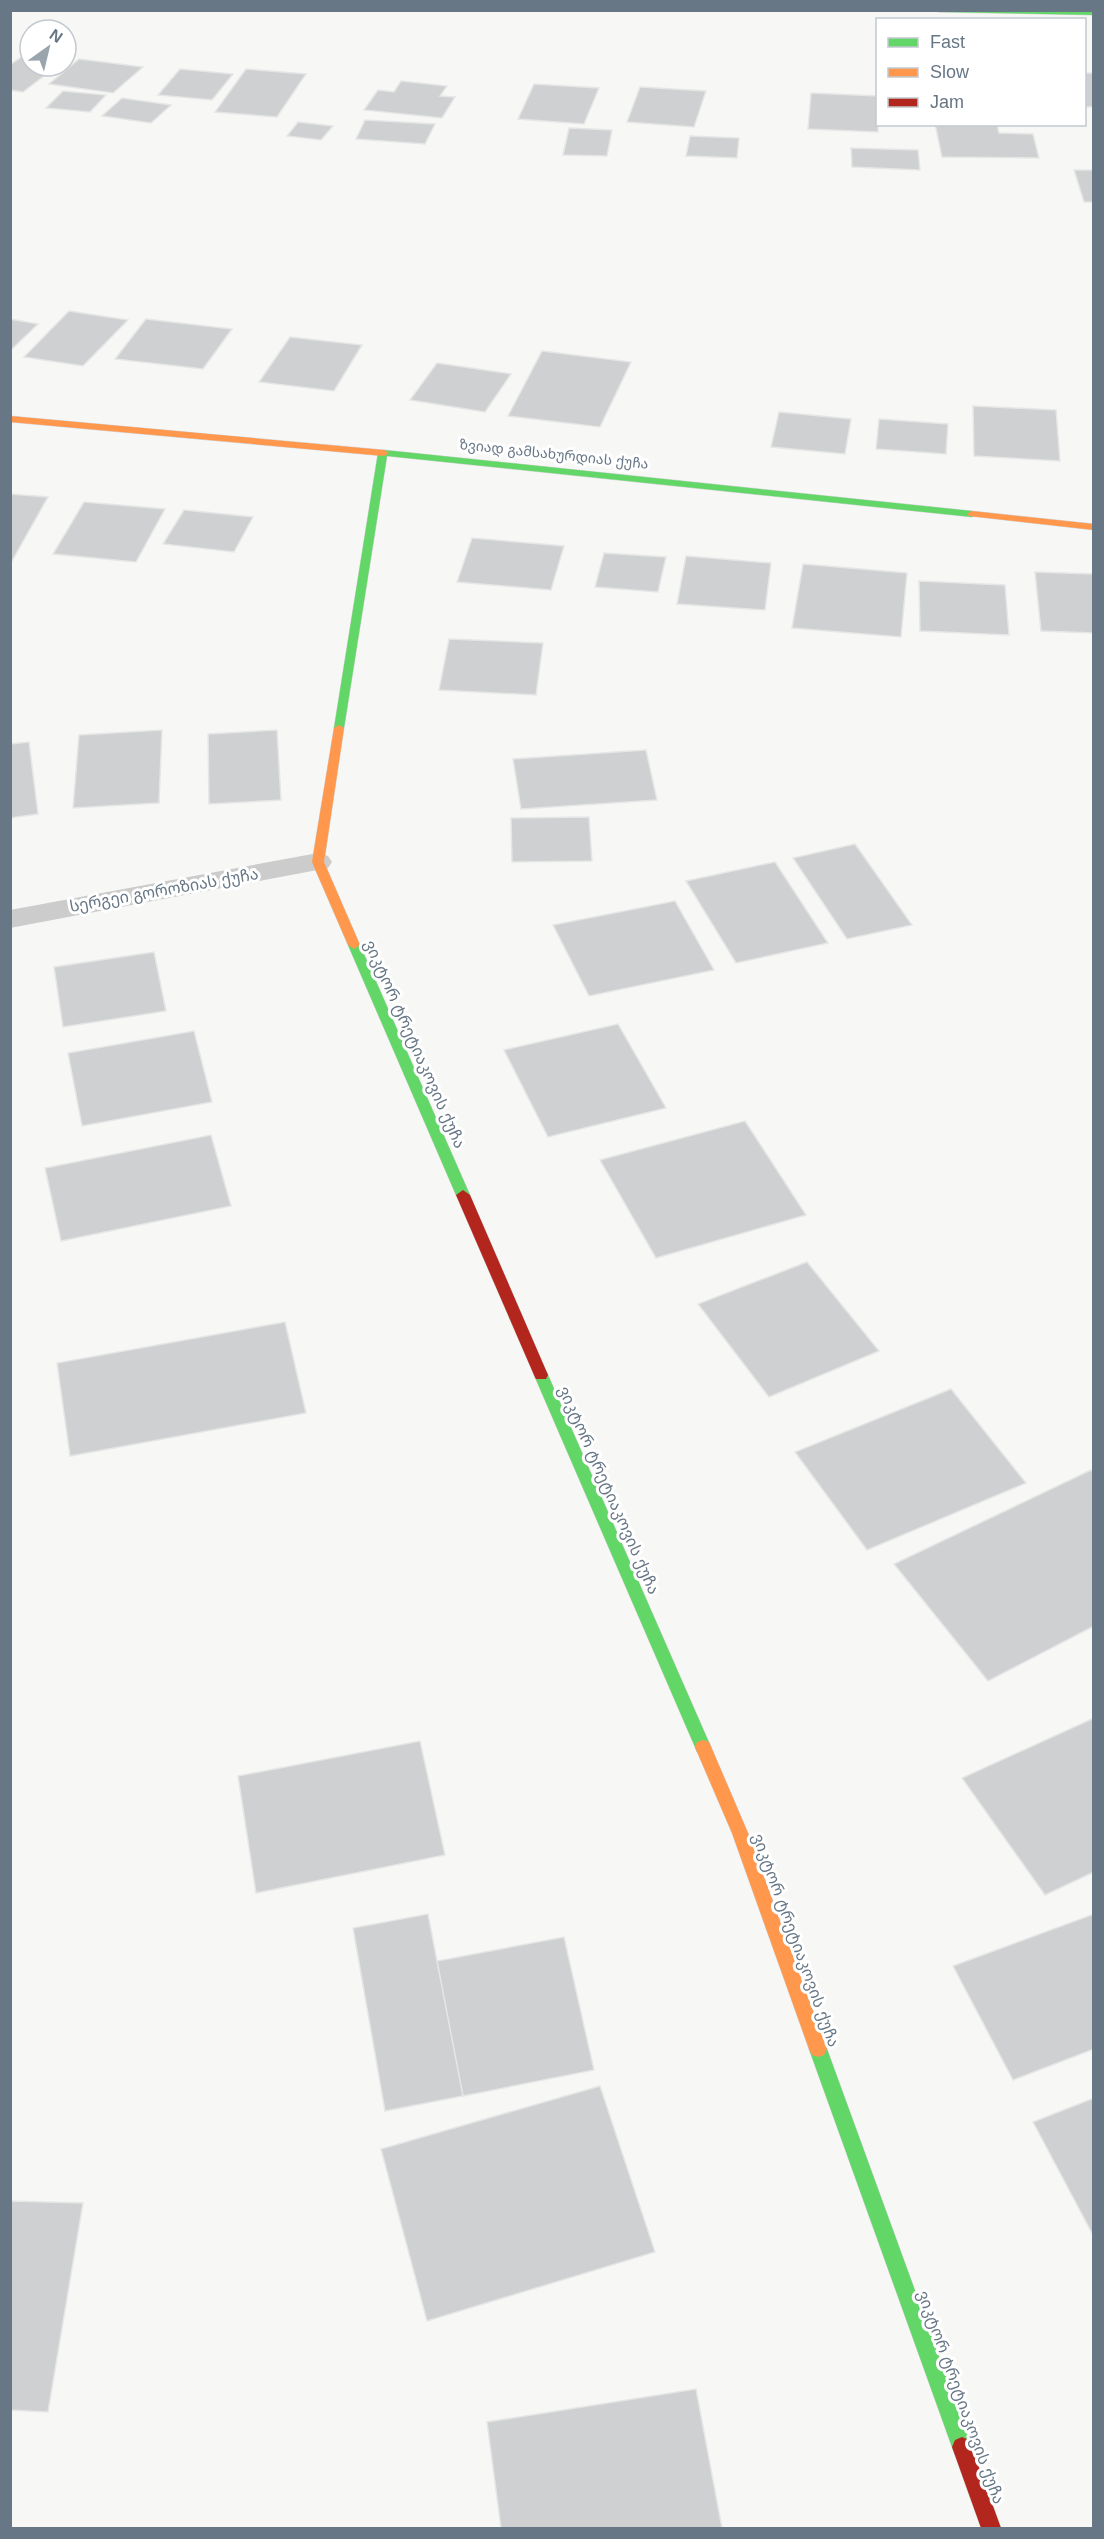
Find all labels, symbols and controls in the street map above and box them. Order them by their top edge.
north arrow [18,18,78,78]
legend [876,18,1086,126]
text: N [47,26,66,46]
text: Fast [930,32,965,52]
text: Slow [930,62,970,82]
text: Jam [930,92,964,112]
street label: ზვიად გამსახურდიას ქუჩა [459,436,649,473]
street label: სერგეი გოროზიას ქუჩა [68,865,260,916]
street label: ვიკტორ ტრეტიაკოვის ქუჩა [360,937,469,1151]
street label: ვიკტორ ტრეტიაკოვის ქუჩა [554,1383,663,1597]
street label: ვიკტორ ტრეტიაკოვის ქუჩა [748,1831,843,2049]
street label: ვიკტორ ტრეტიაკოვის ქუჩა [913,2288,1008,2506]

